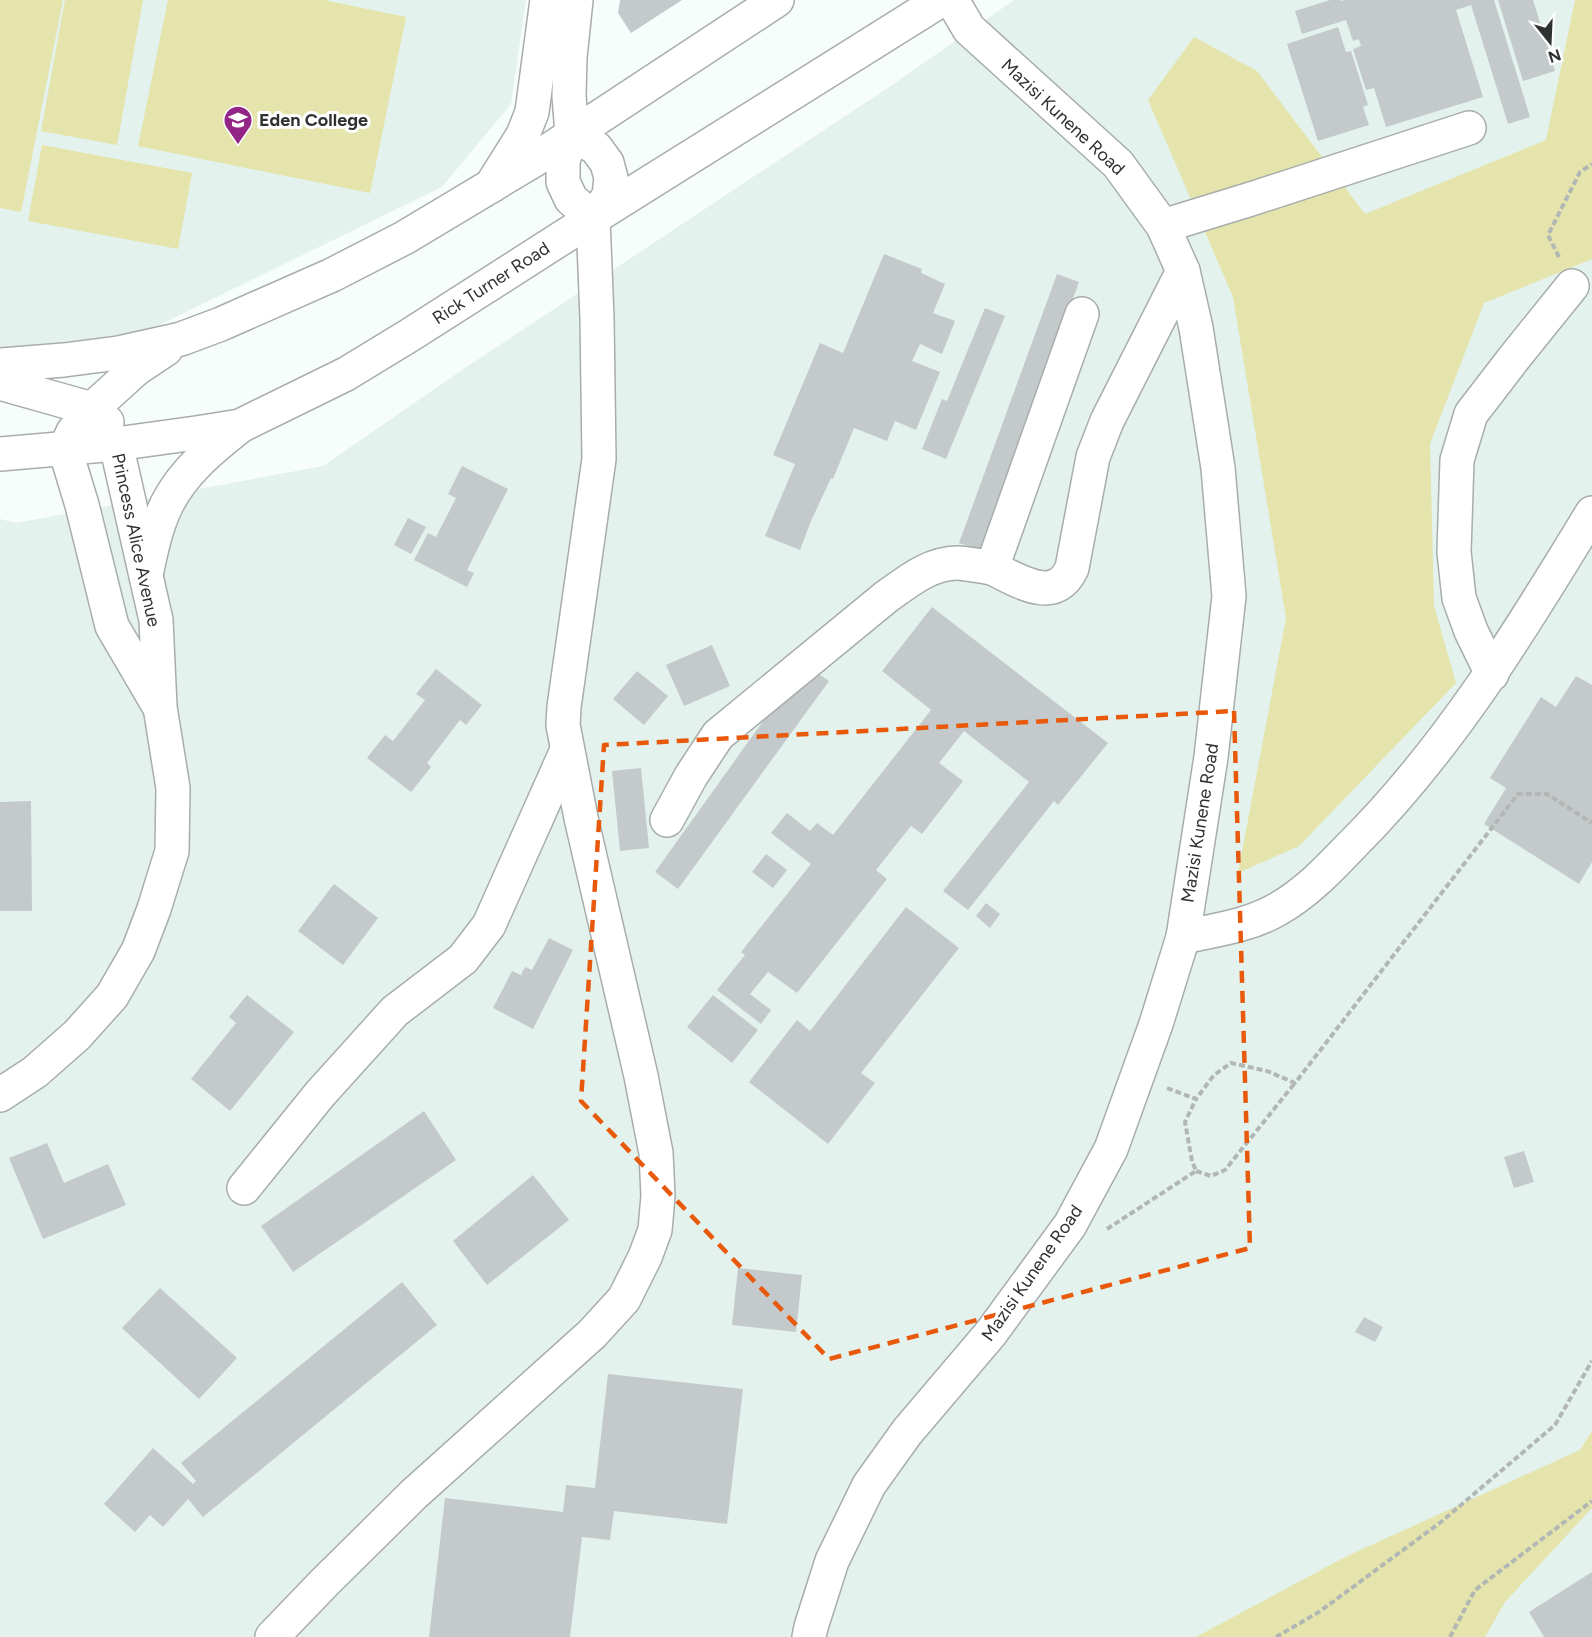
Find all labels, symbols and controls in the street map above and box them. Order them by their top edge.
north arrow [1520,12,1580,72]
text: N [1546,45,1563,67]
street label: Mazisi Kunene Road [997,54,1129,180]
school or university icon: Eden College [222,104,254,146]
place label: Eden College [259,109,368,131]
street label: Rick Turner Road [428,237,554,329]
street label: Princess Alice Avenue [107,451,165,629]
street label: Mazisi Kunene Road [1177,742,1223,904]
street label: Mazisi Kunene Road [977,1201,1087,1345]

